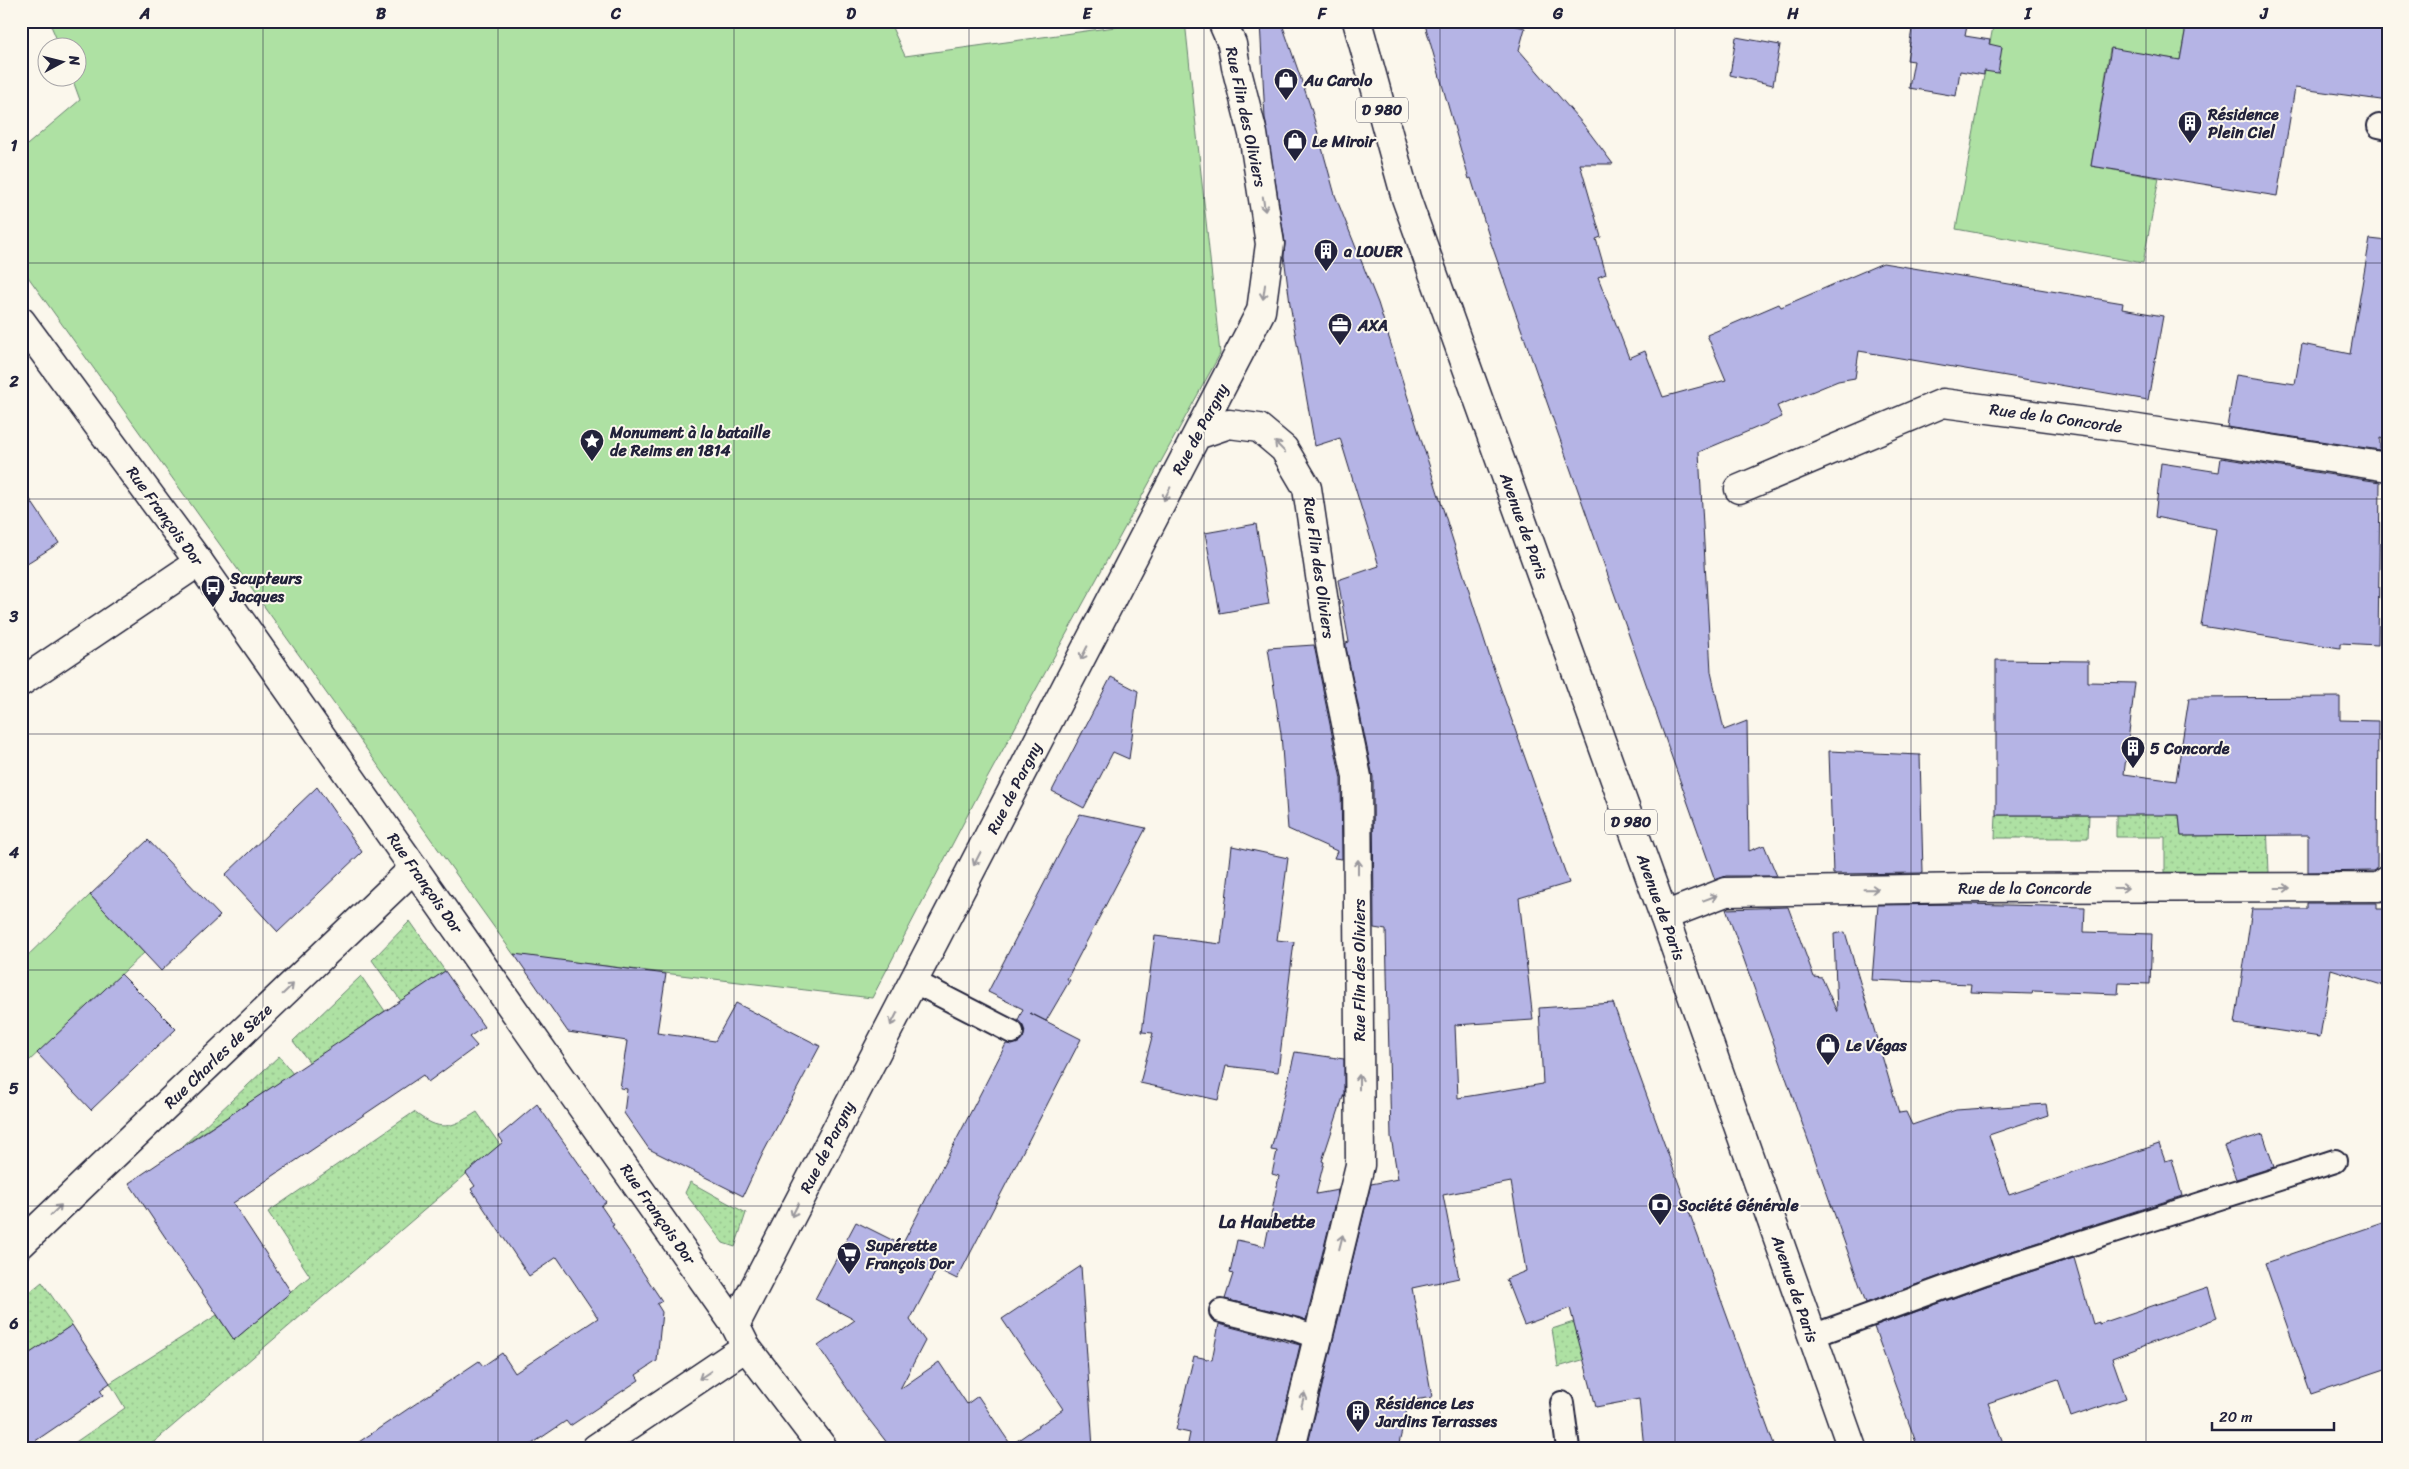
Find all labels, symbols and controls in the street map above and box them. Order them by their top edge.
text: A [139,0,150,28]
text: B [376,0,387,28]
text: C [610,0,622,28]
text: D [846,0,856,28]
text: E [1083,0,1093,28]
text: F [1317,0,1328,28]
text: G [1552,0,1564,28]
text: H [1786,0,1799,28]
text: I [2024,0,2033,28]
text: J [2259,0,2269,28]
north arrow [38,38,88,88]
street label: Rue Flin des Oliviers [1217,44,1275,190]
text: N [61,53,87,67]
place label: Au Carolo [1303,66,1373,95]
shop icon: Au Carolo [1273,67,1299,101]
road number: D 980 [1356,98,1408,122]
place label: Résidence Plein Ciel [2207,100,2279,147]
building icon: Résidence Plein Ciel [2177,110,2203,144]
place label: Le Miroir [1312,127,1377,156]
shop icon: Le Miroir [1282,128,1308,162]
text: 1 [11,131,18,160]
one-way arrow [1259,196,1269,212]
place label: a LOUER [1343,237,1403,266]
building icon: a LOUER [1313,238,1339,272]
one-way arrow [1259,284,1269,300]
place label: AXA [1357,311,1388,340]
office icon: AXA [1327,312,1353,346]
text: 2 [8,367,19,396]
street label: Rue de Pargny [1164,377,1237,480]
street label: Rue de la Concorde [1988,394,2124,442]
place label: Monument à la bataille de Reims en 1814 [609,418,771,465]
place icon: Monument à la bataille de Reims en 1814 [579,428,605,462]
one-way arrow [1274,441,1286,454]
street label: Rue François Dor [119,460,212,573]
street label: Avenue de Paris [1491,467,1557,584]
one-way arrow [1162,486,1172,501]
street label: Rue Flin des Oliviers [1295,495,1343,641]
place label: Scupteurs Jacques [229,564,303,611]
bus stop icon: Scupteurs Jacques [200,574,226,608]
text: 3 [9,602,19,631]
one-way arrow [1079,645,1088,660]
place label: 5 Concorde [2150,734,2230,763]
building icon: 5 Concorde [2120,735,2146,769]
street label: Rue de Pargny [978,736,1050,839]
road number: D 980 [1605,810,1657,834]
street label: Rue François Dor [379,826,472,941]
text: 4 [8,838,19,867]
street label: Avenue de Paris [1628,848,1694,965]
one-way arrow [972,851,981,866]
one-way arrow [1353,859,1363,876]
street label: Rue de la Concorde [1958,874,2092,903]
one-way arrow [2112,883,2129,893]
one-way arrow [2275,883,2291,892]
one-way arrow [1863,885,1879,894]
one-way arrow [1702,893,1717,902]
street label: Rue Flin des Oliviers [1345,898,1374,1041]
one-way arrow [282,983,294,995]
street label: Rue Charles de Sèze [157,996,279,1116]
one-way arrow [889,1011,898,1026]
place label: Le Végas [1846,1031,1908,1060]
shop icon: Le Végas [1815,1032,1841,1066]
text: 5 [9,1074,19,1103]
one-way arrow [1355,1074,1364,1090]
street label: Rue de Pargny [791,1095,863,1198]
street label: Rue François Dor [612,1157,705,1272]
place label: Société Générale [1677,1191,1799,1220]
bank icon: Société Générale [1647,1192,1673,1226]
one-way arrow [790,1202,799,1217]
one-way arrow [50,1204,63,1216]
district label: La Haubette [1219,1206,1316,1238]
street label: Avenue de Paris [1763,1230,1827,1347]
place label: Supérette François Dor [865,1231,955,1278]
one-way arrow [1337,1235,1346,1251]
supermarket icon: Supérette François Dor [836,1241,862,1275]
text: 6 [8,1309,19,1338]
one-way arrow [698,1369,712,1380]
place label: Résidence Les Jardins Terrasses [1375,1389,1497,1436]
one-way arrow [1299,1393,1308,1409]
building icon: Résidence Les Jardins Terrasses [1345,1399,1371,1433]
scale bar [2212,1399,2334,1431]
text: 20 m [2219,1404,2253,1430]

